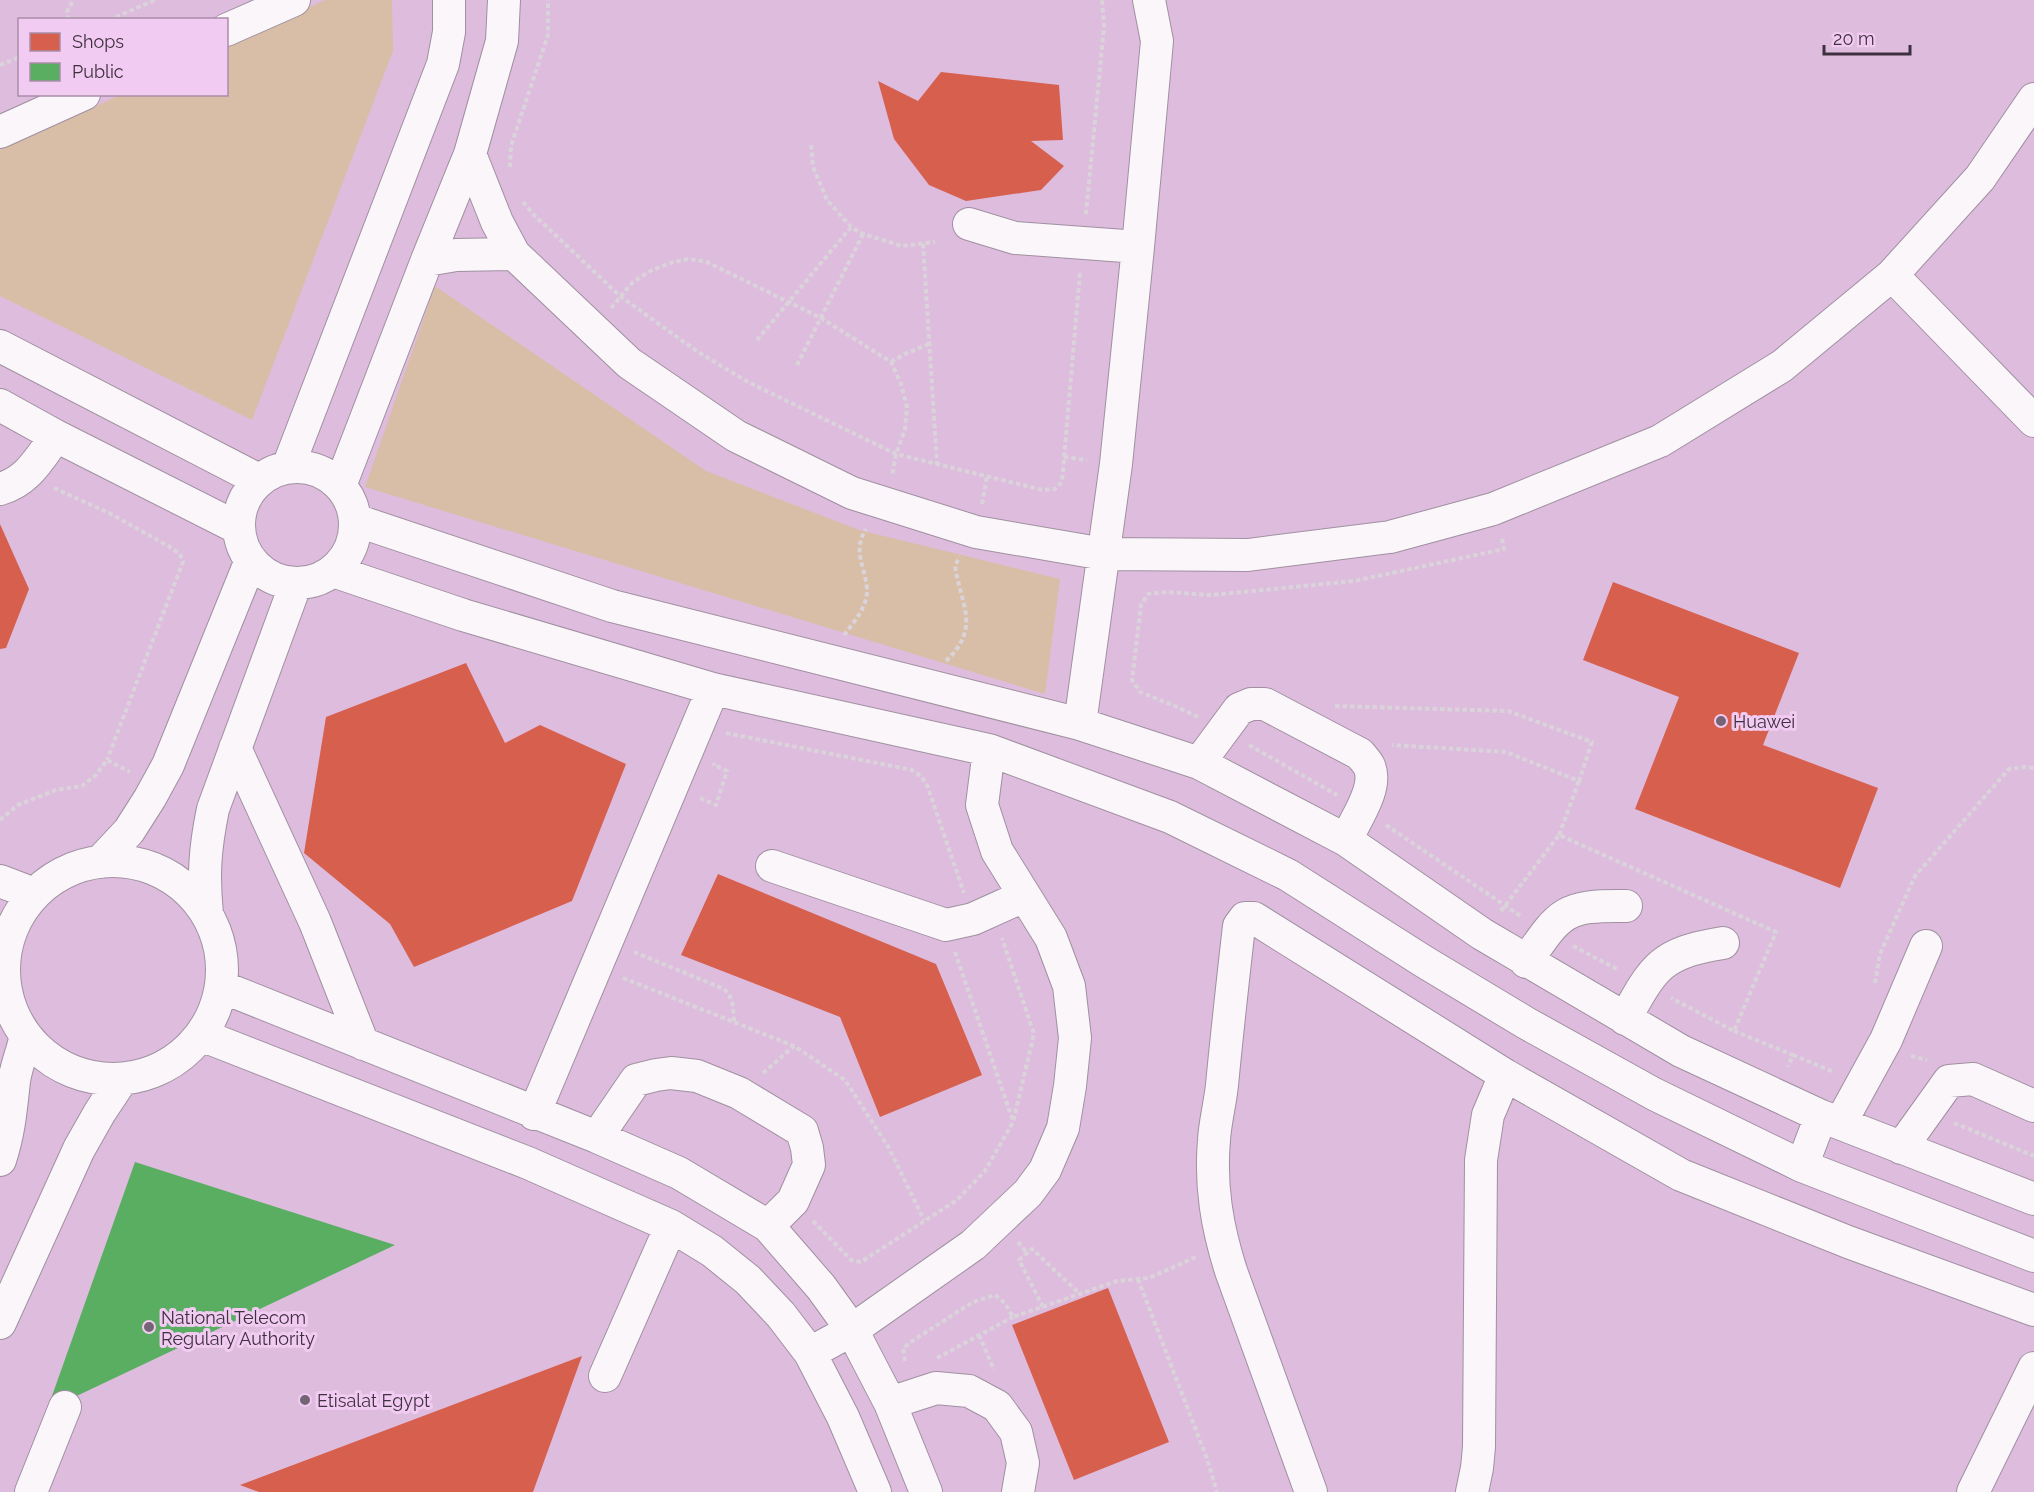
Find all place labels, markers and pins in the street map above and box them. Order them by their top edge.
place label: Huawei [1733,711,1795,732]
marker: Huawei [1714,714,1728,728]
place label: National Telecom Regulary Authority [161,1307,315,1349]
marker: National Telecom Regulary Authority [142,1320,156,1334]
place label: Etisalat Egypt [317,1390,430,1411]
marker: Etisalat Egypt [298,1393,312,1407]

